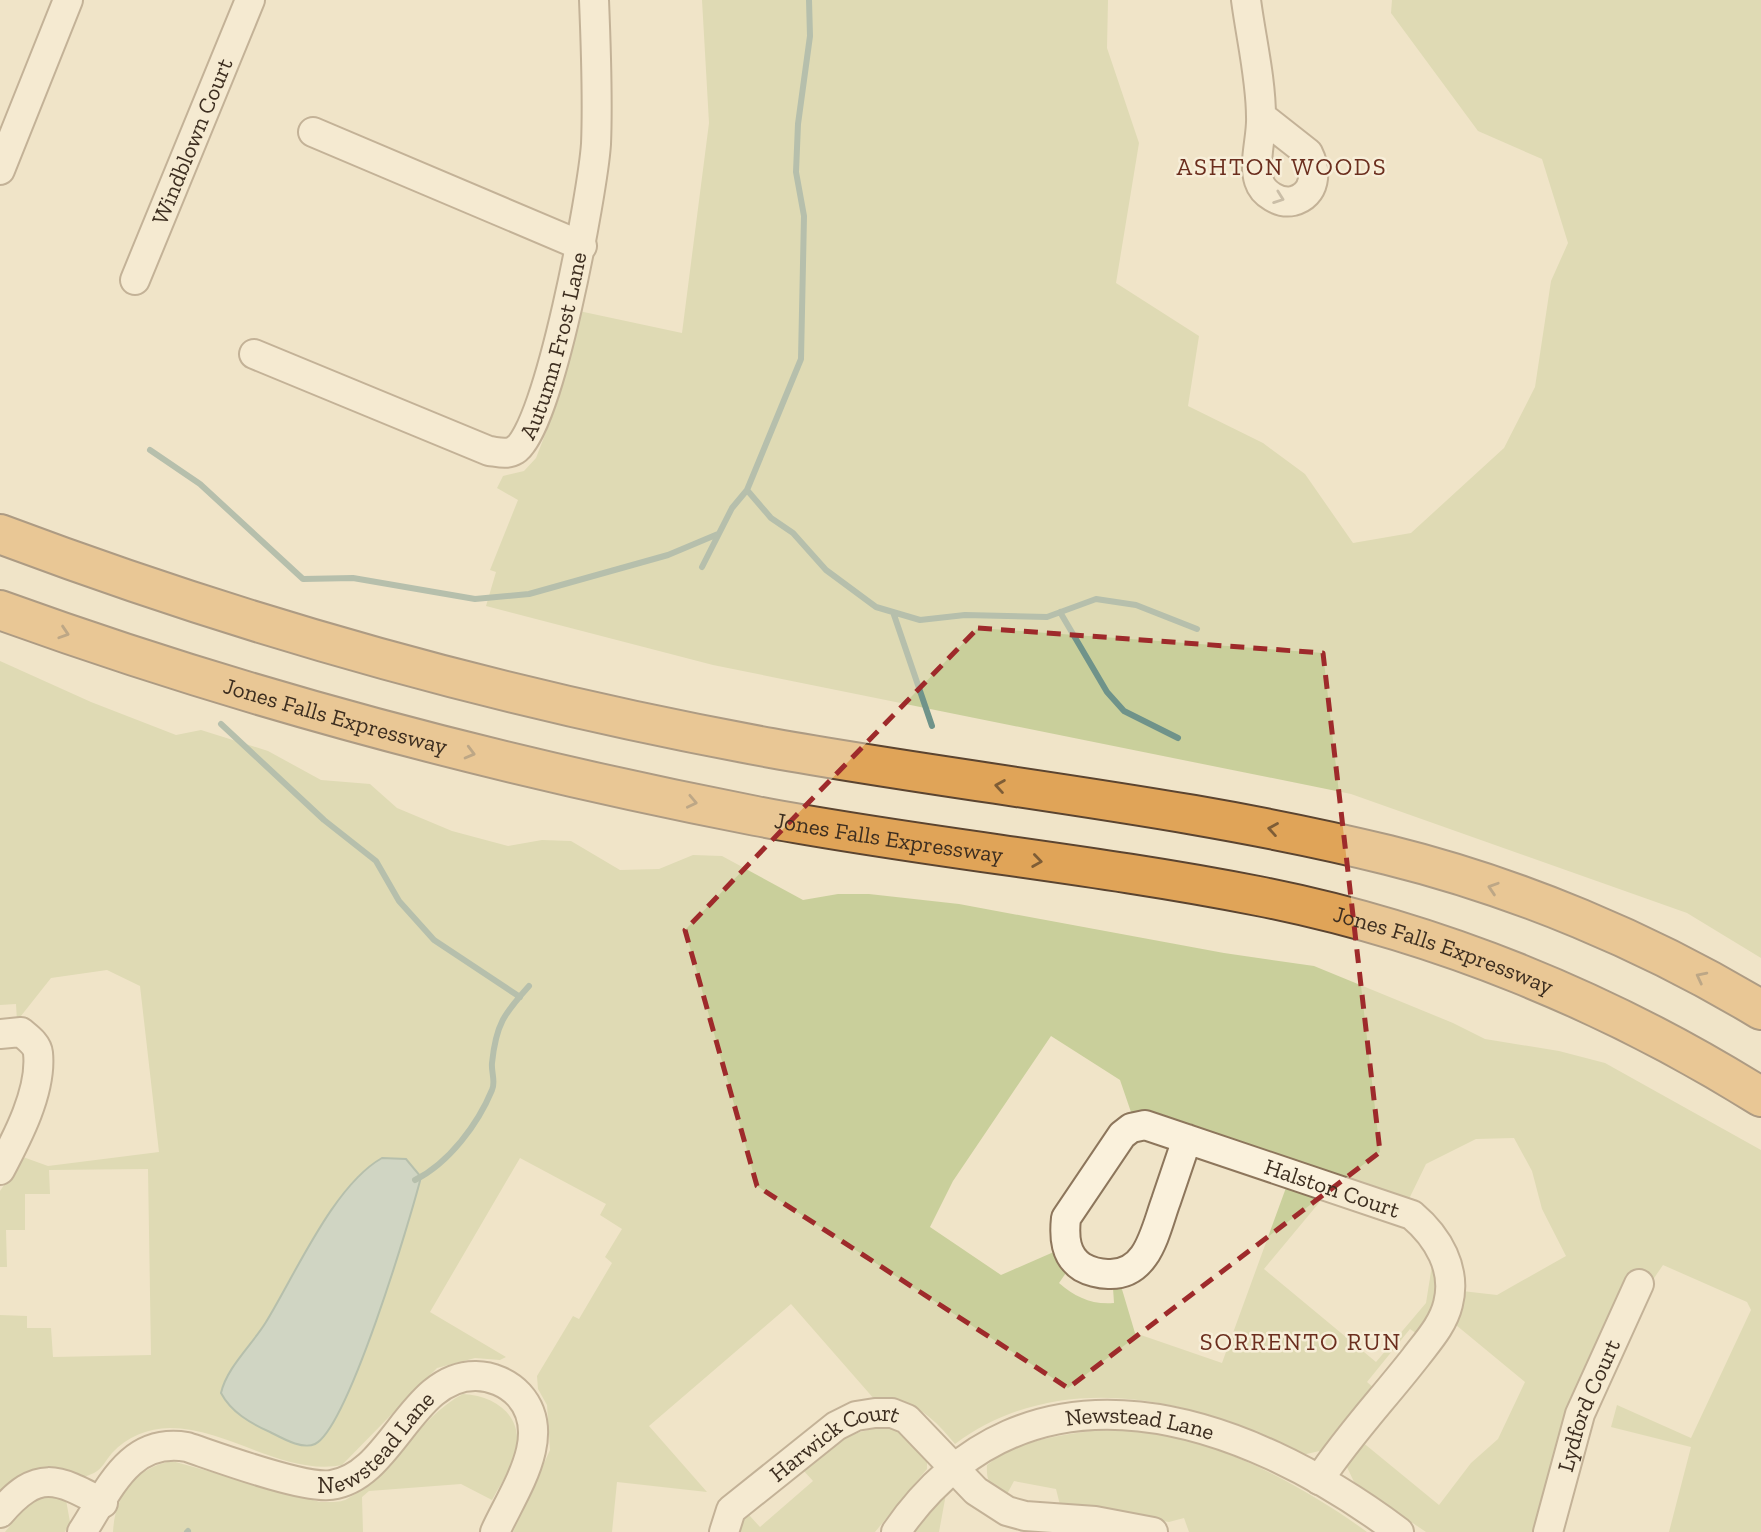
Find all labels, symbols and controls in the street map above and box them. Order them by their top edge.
street label: Windblown Court [145,54,239,229]
district label: ASHTON WOODS [1176,152,1388,181]
one-way arrow [1272,189,1284,203]
street label: Autumn Frost Lane [513,250,592,444]
one-way arrow [58,624,70,639]
street label: Jones Falls Expressway [220,671,451,760]
one-way arrow [464,745,476,759]
one-way arrow [994,779,1006,794]
one-way arrow [686,794,698,809]
street label: Jones Falls Expressway [772,806,1005,869]
one-way arrow [1267,822,1279,837]
one-way arrow [1031,853,1043,868]
one-way arrow [1487,881,1499,896]
street label: Jones Falls Expressway [1330,900,1558,1000]
one-way arrow [1696,972,1708,986]
street label: Halston Court [1261,1152,1404,1224]
district label: SORRENTO RUN [1200,1327,1402,1356]
street label: Lydford Court [1551,1334,1626,1475]
street label: Newstead Lane [317,1385,440,1499]
street label: Harwick Court [764,1398,905,1488]
street label: Newstead Lane [1063,1401,1218,1446]

